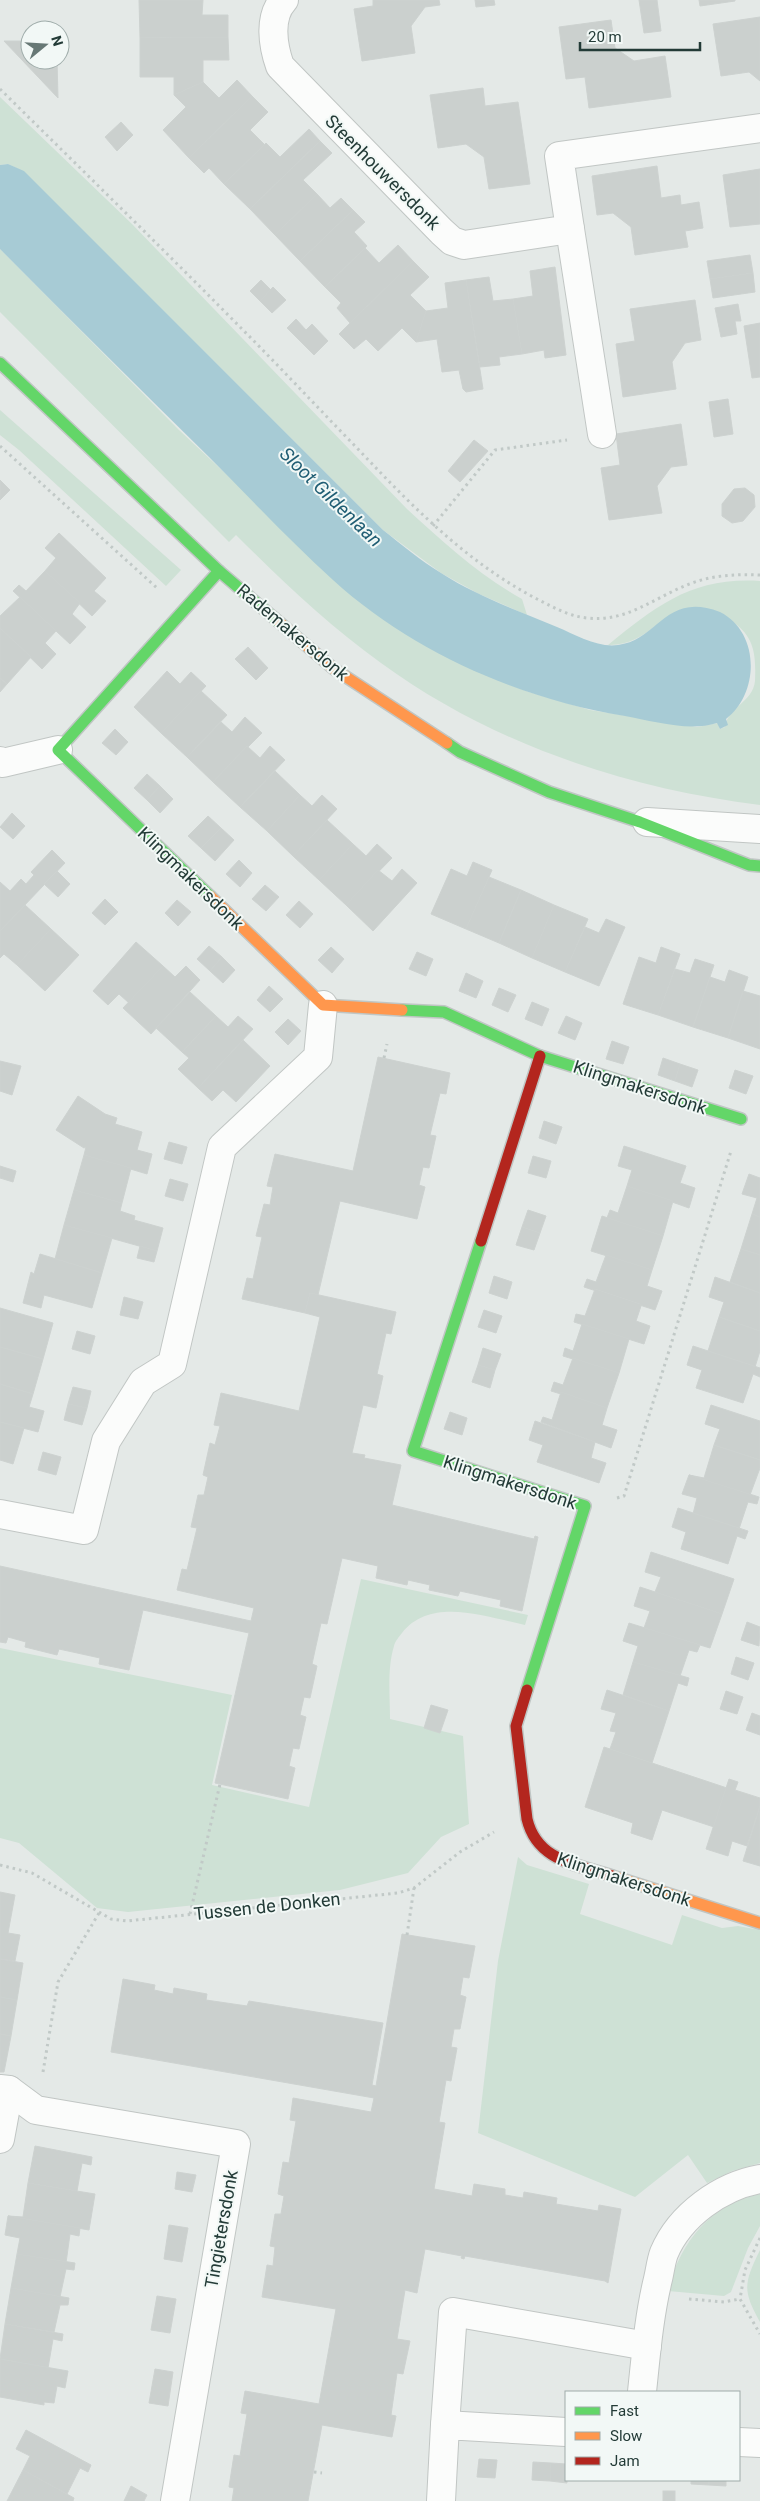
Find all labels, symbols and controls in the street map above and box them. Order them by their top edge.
north arrow [20,20,70,70]
scale bar [580,20,700,52]
text: 20 m [588,28,622,46]
text: N [48,34,67,48]
street label: Steenhouwersdonk [321,110,445,234]
water label: Sloot Gildenlaan [275,442,387,552]
street label: Rademakersdonk [233,579,354,685]
street label: Klingmakersdonk [134,822,249,934]
street label: Klingmakersdonk [571,1056,710,1119]
street label: Klingmakersdonk [441,1451,580,1514]
street label: Klingmakersdonk [555,1848,694,1911]
street label: Tussen de Donken [193,1888,341,1924]
street label: Tingietersdonk [200,2168,242,2290]
legend [565,2391,740,2481]
text: Fast [610,2402,639,2420]
text: Slow [610,2427,642,2445]
text: Jam [610,2452,640,2470]

